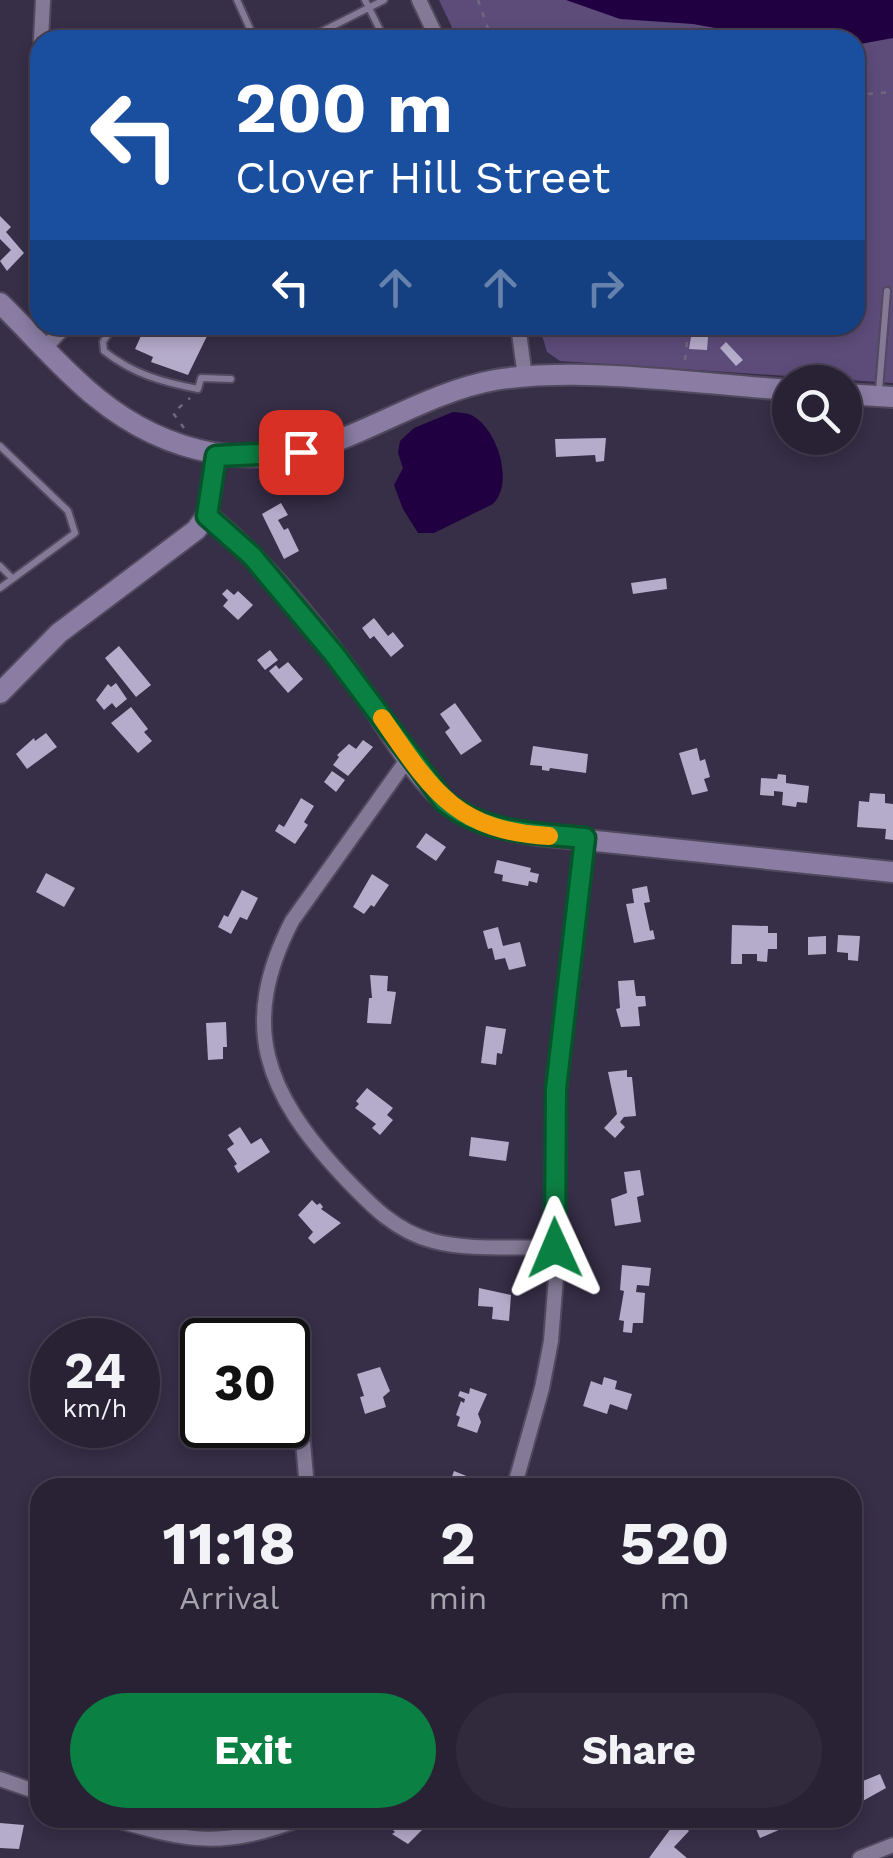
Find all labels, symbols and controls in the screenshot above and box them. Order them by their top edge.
text: 200 m [235,67,453,149]
icon: left [70,70,200,200]
text: Clover Hill Street [235,151,610,204]
icon: left [263,260,318,315]
icon: ahead [368,260,423,315]
icon: ahead [473,260,528,315]
icon: right [578,260,633,315]
map controls [772,365,862,455]
button: search [772,365,862,455]
pin [259,410,344,495]
icon: arrive [274,425,329,480]
position arrow [503,1196,607,1300]
speed limit sign: 30 [180,1318,310,1448]
text: 24 [64,1341,126,1400]
text: km/h [63,1394,127,1423]
text: 11:18 [163,1508,296,1579]
text: 2 [440,1508,476,1579]
text: 520 [620,1508,729,1579]
text: Arrival [179,1579,279,1617]
text: min [429,1579,487,1617]
text: m [659,1579,690,1617]
button: Exit [70,1693,436,1808]
button: Share [456,1693,822,1808]

